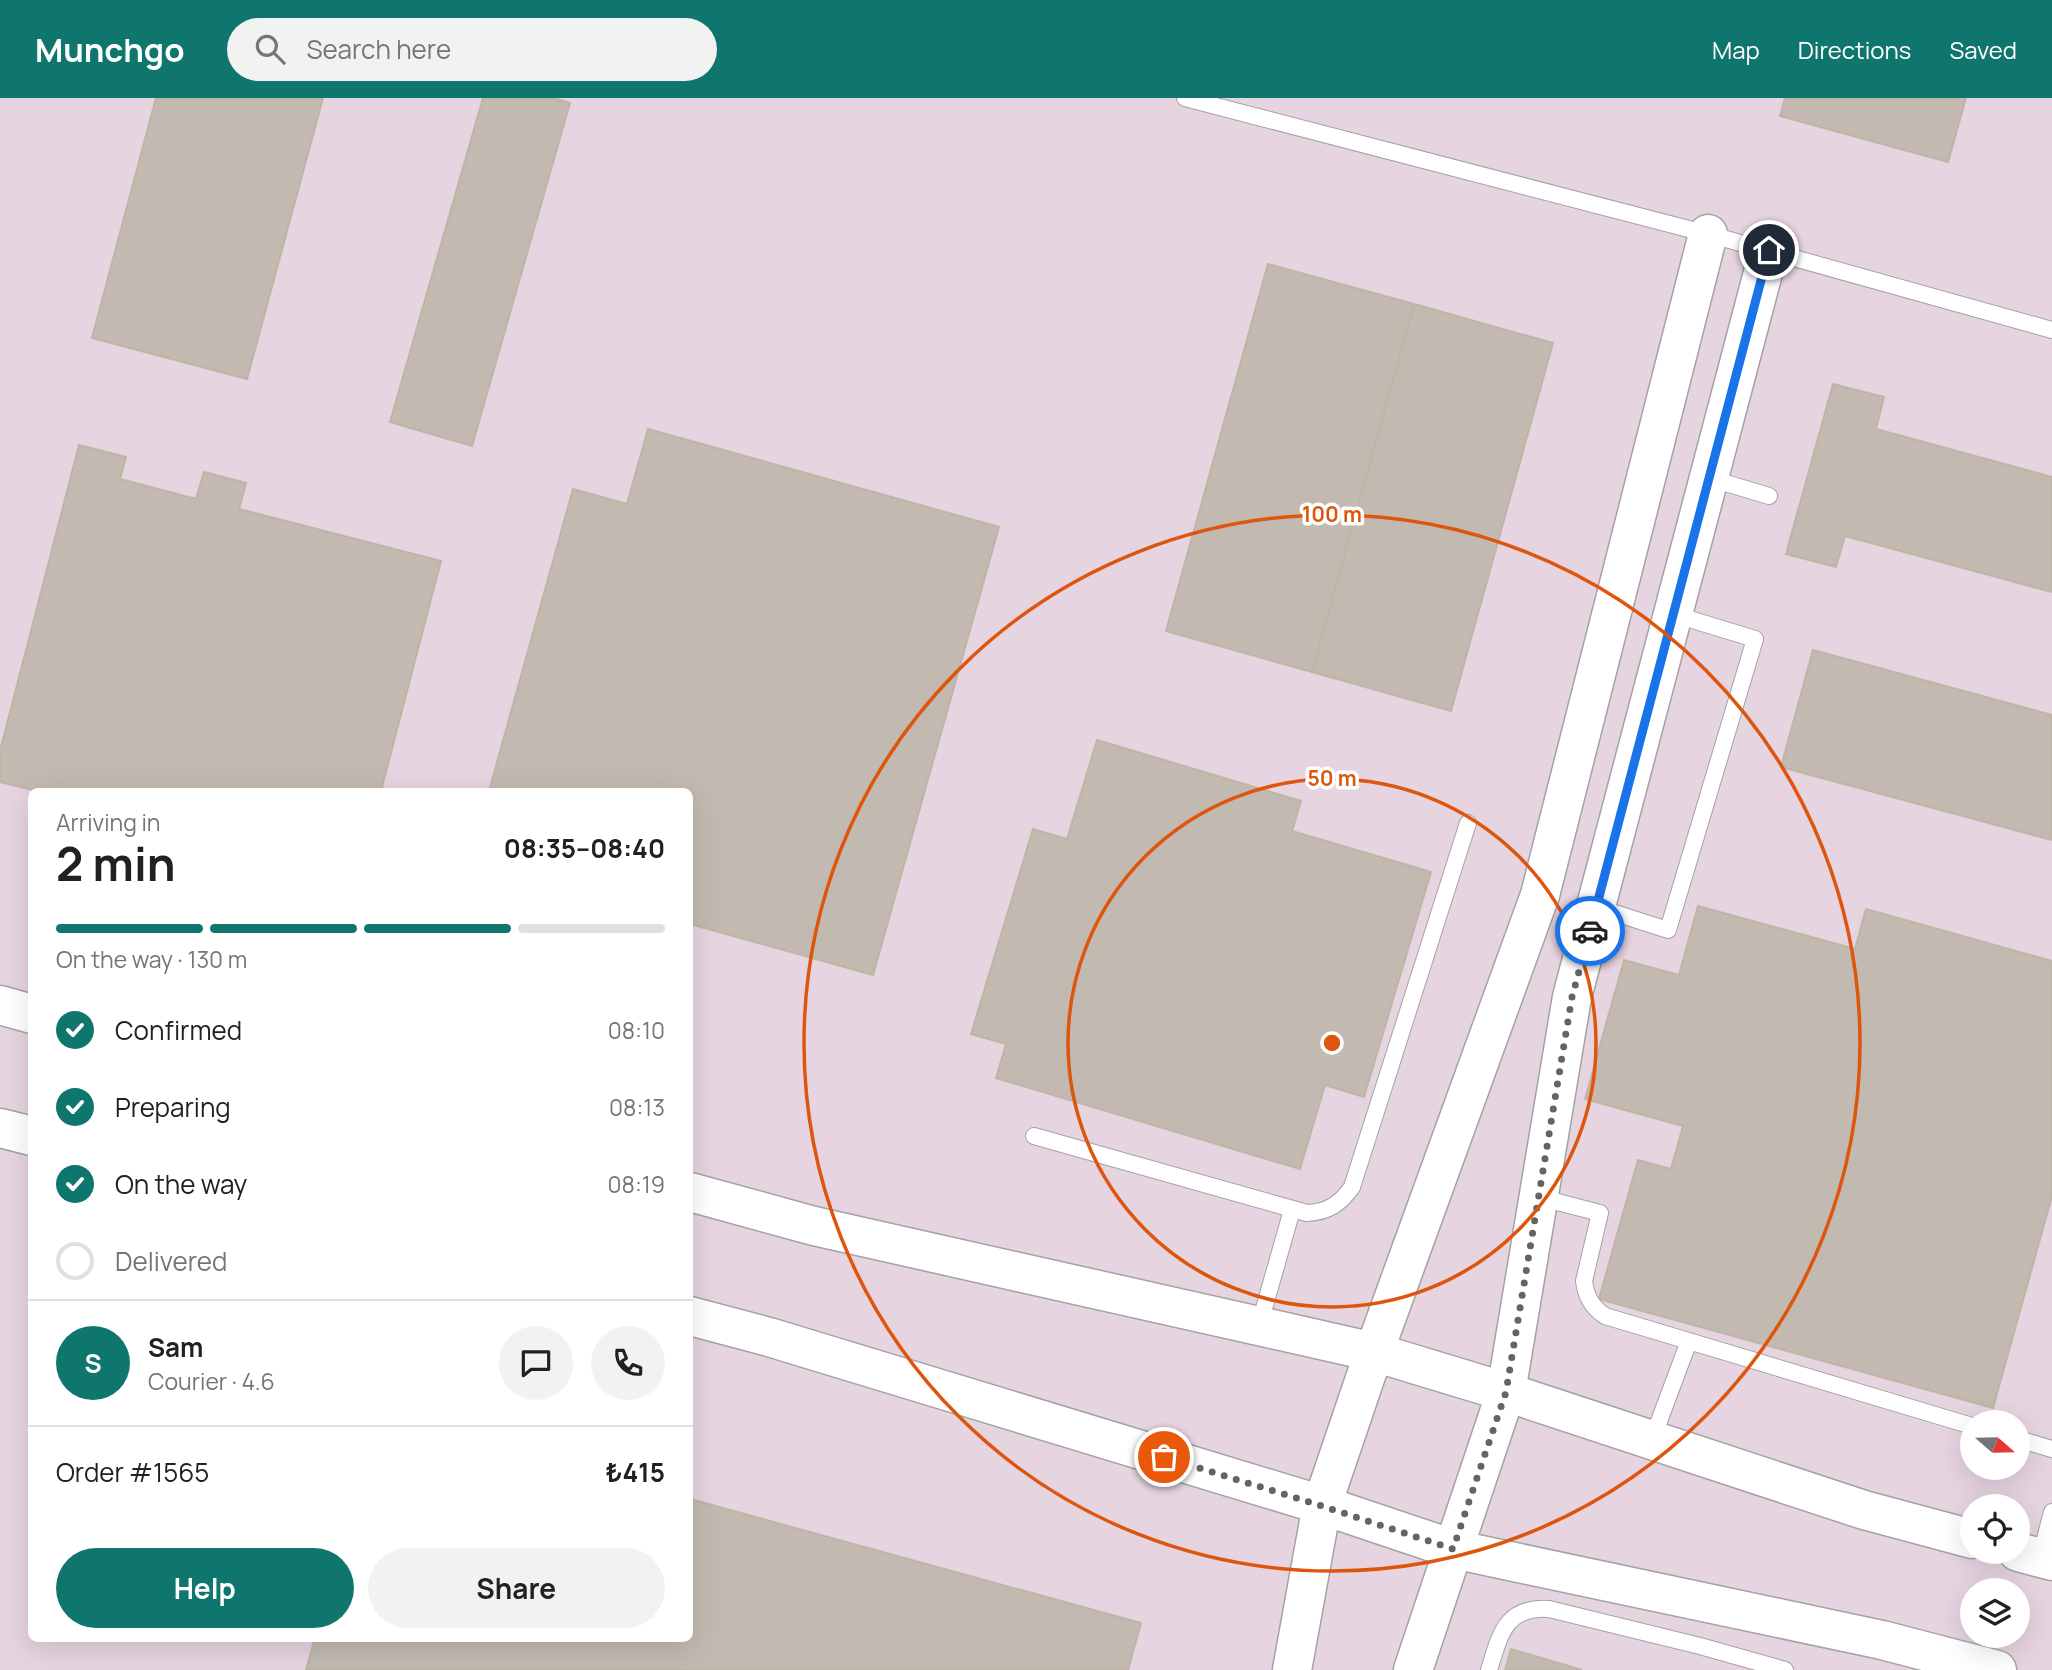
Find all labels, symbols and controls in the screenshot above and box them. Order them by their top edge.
search box [227,18,717,81]
text: Munchgo [35,27,185,72]
icon: search [251,30,289,68]
text: Search here [307,31,451,67]
text: Map [1712,33,1760,66]
text: Directions [1798,33,1911,66]
text: Saved [1949,33,2017,66]
pin [1739,220,1799,280]
icon: home [1750,231,1788,269]
text: 100 m [1302,500,1362,528]
text: 50 m [1307,764,1357,792]
text: Arriving in [56,806,161,838]
text: 08:35–08:40 [504,830,665,866]
text: 2 min [56,832,176,895]
courier [1555,896,1625,966]
icon: car [1571,912,1609,950]
text: On the way · 130 m [56,943,247,975]
icon: check [56,1011,94,1049]
text: Confirmed [115,1012,242,1048]
text: 08:10 [608,1014,665,1046]
centre of rings [1320,1031,1344,1055]
icon: check [56,1088,94,1126]
text: Preparing [115,1089,231,1125]
text: 08:13 [609,1091,665,1123]
icon: check [56,1165,94,1203]
text: On the way [115,1166,247,1202]
text: 08:19 [608,1168,665,1200]
text: Delivered [115,1243,227,1279]
button: chat [499,1326,573,1400]
button: phone [591,1326,665,1400]
text: Sam [148,1329,203,1365]
text: S [84,1345,102,1381]
text: Courier · 4.6 [148,1365,275,1397]
north arrow [1960,1410,2030,1480]
map controls [1960,1410,2030,1648]
pin [1134,1427,1194,1487]
icon: bag [1145,1438,1183,1476]
text: Order #1565 [56,1454,209,1490]
text: ₺415 [605,1454,665,1490]
button: locate [1960,1494,2030,1564]
button: Help [56,1548,354,1628]
button: Share [368,1548,665,1628]
button: layers [1960,1578,2030,1648]

